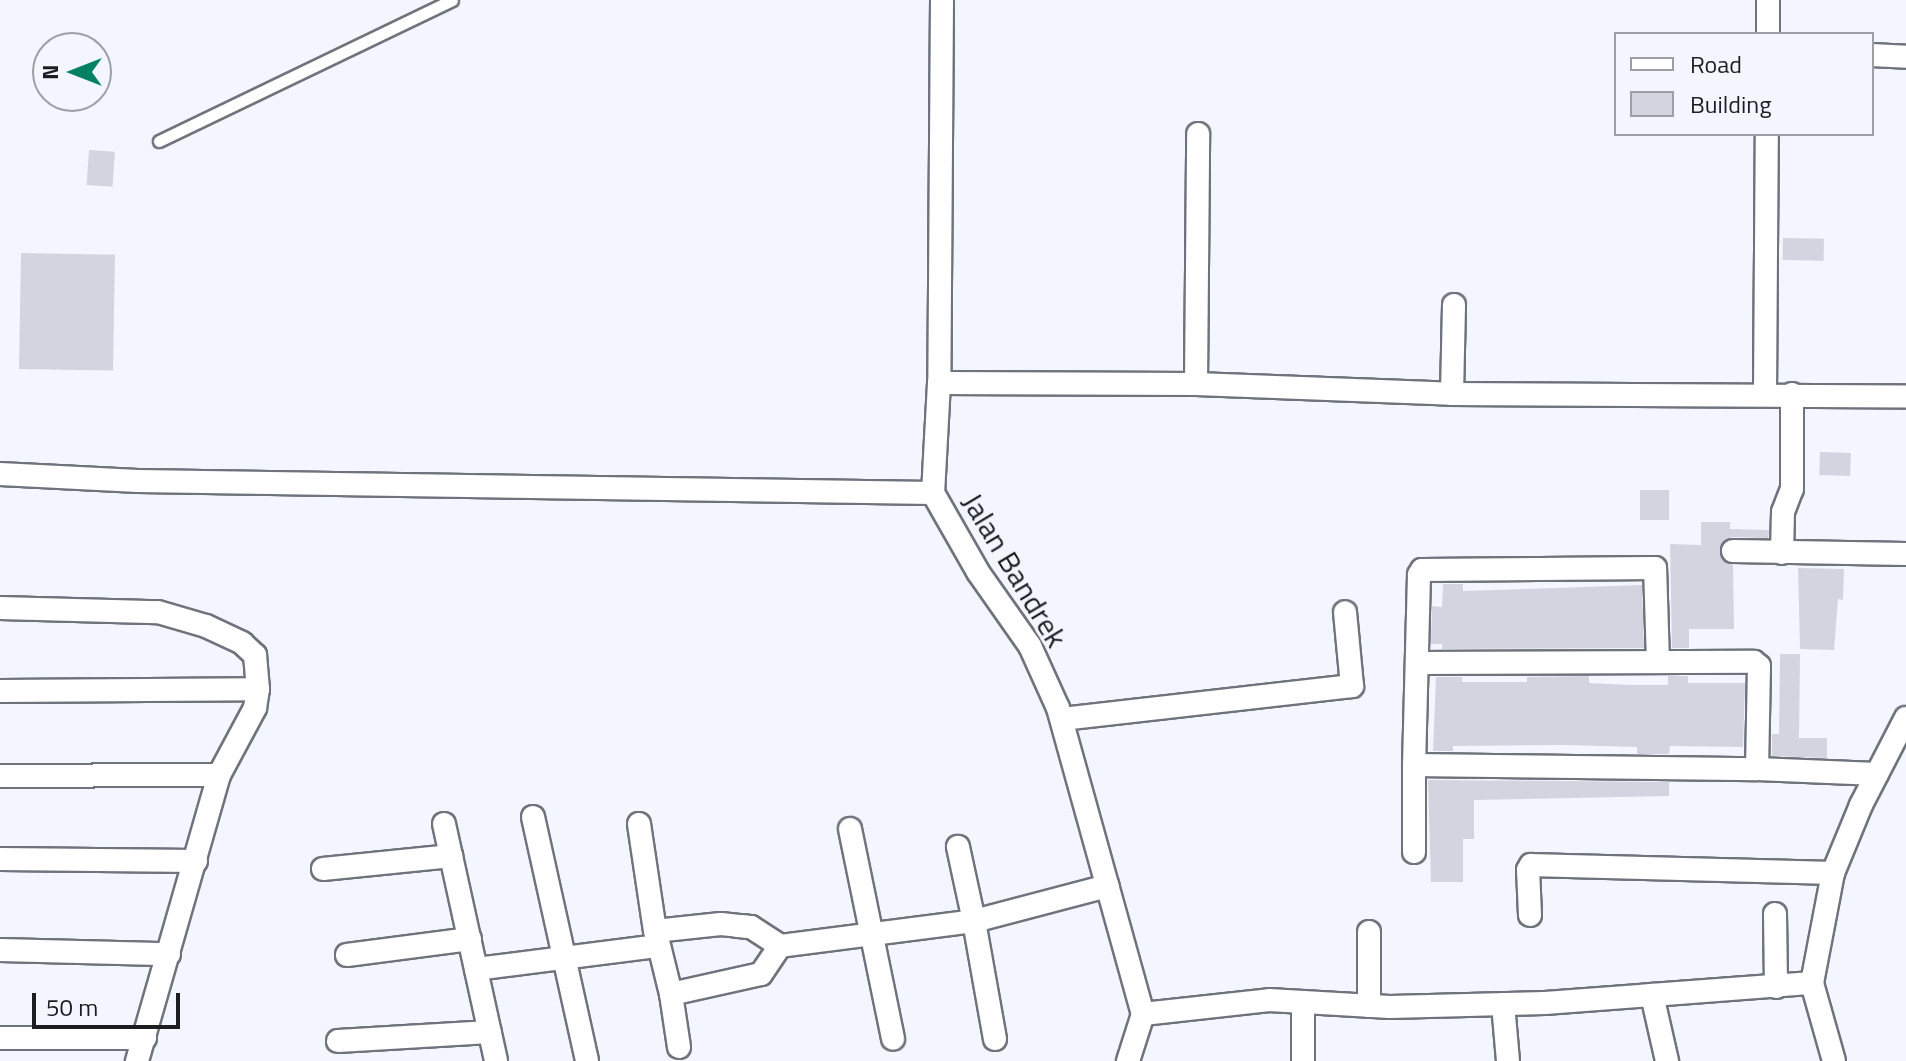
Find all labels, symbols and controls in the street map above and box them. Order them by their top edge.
north arrow [32,32,112,112]
legend [1614,32,1874,136]
text: Road [1690,46,1742,82]
text: N [33,64,67,80]
text: Building [1690,86,1772,122]
street label: Jalan Bandrek [955,486,1075,654]
scale bar [36,977,184,1027]
text: 50 m [46,989,98,1025]

